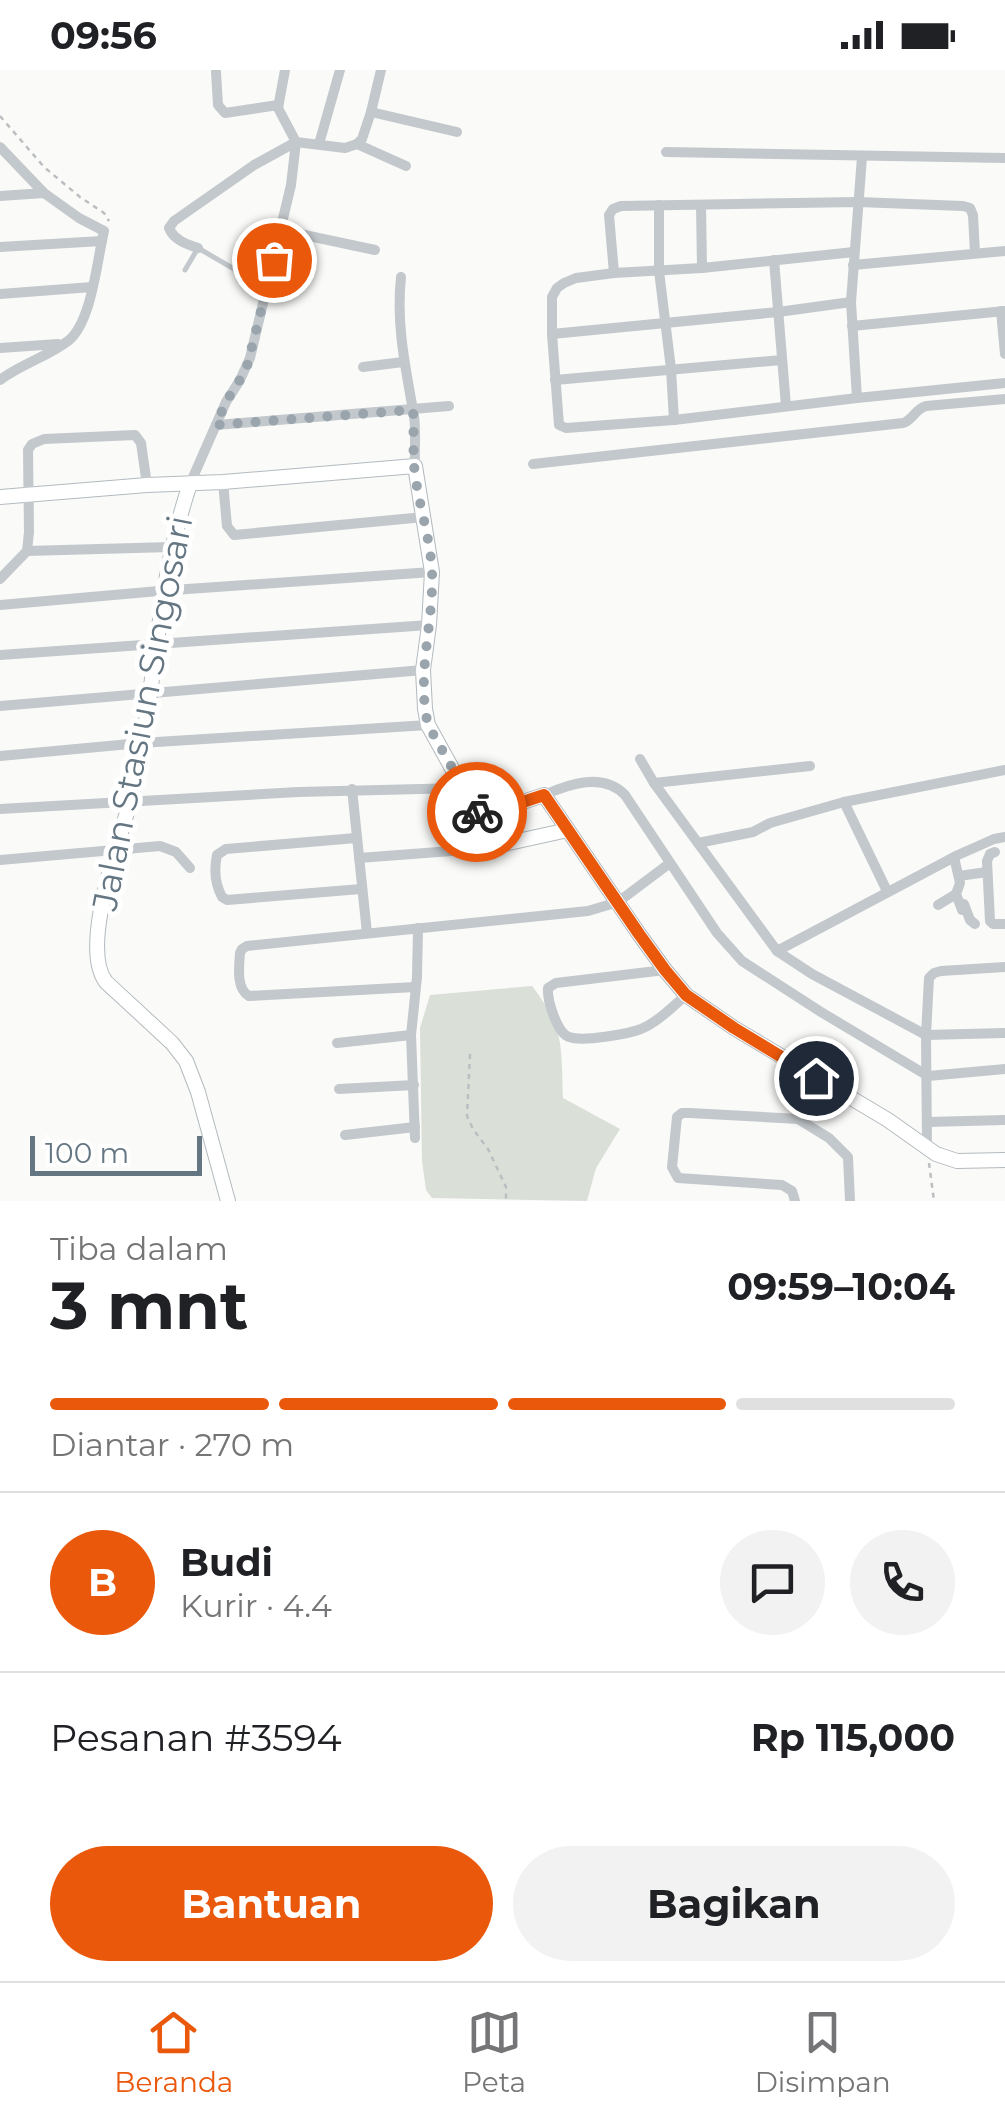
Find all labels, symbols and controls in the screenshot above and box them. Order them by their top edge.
text: 09:56 [50,12,157,59]
pin [232,218,317,303]
icon: bag [247,233,302,288]
street label: Jalan Stasiun Singosari [82,512,201,915]
courier [427,762,527,862]
icon: bike [450,785,505,840]
pin [774,1036,859,1121]
icon: home [789,1051,844,1106]
scale bar [30,1131,202,1176]
text: 100 m [45,1136,129,1170]
text: Tiba dalam [50,1229,228,1268]
text: 09:59–10:04 [727,1263,955,1310]
text: 3 mnt [50,1266,248,1345]
text: Diantar · 270 m [50,1425,294,1464]
button: chat [720,1530,825,1635]
button: phone [850,1530,955,1635]
text: Budi [180,1539,273,1586]
text: B [88,1559,117,1606]
text: Kurir · 4.4 [180,1586,332,1625]
text: Pesanan #3594 [50,1714,342,1761]
text: Rp 115,000 [751,1714,955,1761]
button: Bantuan [50,1846,493,1961]
button: Bagikan [513,1846,955,1961]
tab: Beranda [114,2005,233,2099]
tab: Peta [462,2005,526,2099]
tab: Disimpan [755,2005,891,2099]

